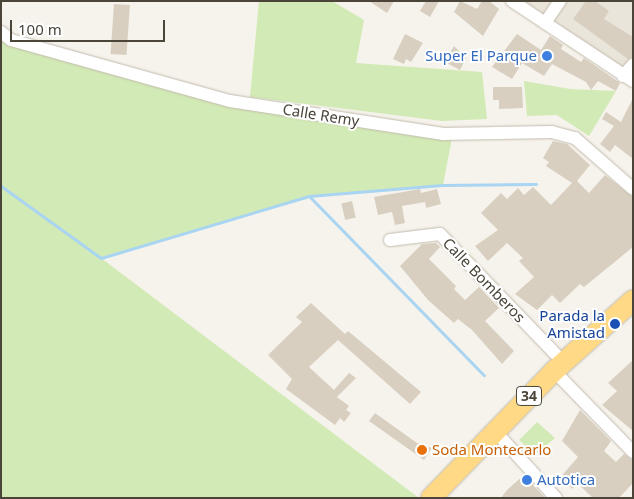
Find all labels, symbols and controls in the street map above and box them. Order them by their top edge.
scale bar [12,10,168,42]
text: 100 m [18,19,62,39]
place label: Super El Parque [425,47,537,65]
marker: Super El Parque [541,50,553,62]
street label: Calle Remy [281,100,361,130]
street label: Calle Bomberos [439,234,529,326]
place label: Parada la Amistad [539,306,605,341]
marker: Parada la Amistad [609,318,621,330]
road number: 34 [515,384,543,408]
place label: Soda Montecarlo [432,441,551,459]
marker: Soda Montecarlo [416,444,428,456]
place label: Autotica [537,471,595,489]
marker: Autotica [521,474,533,486]

